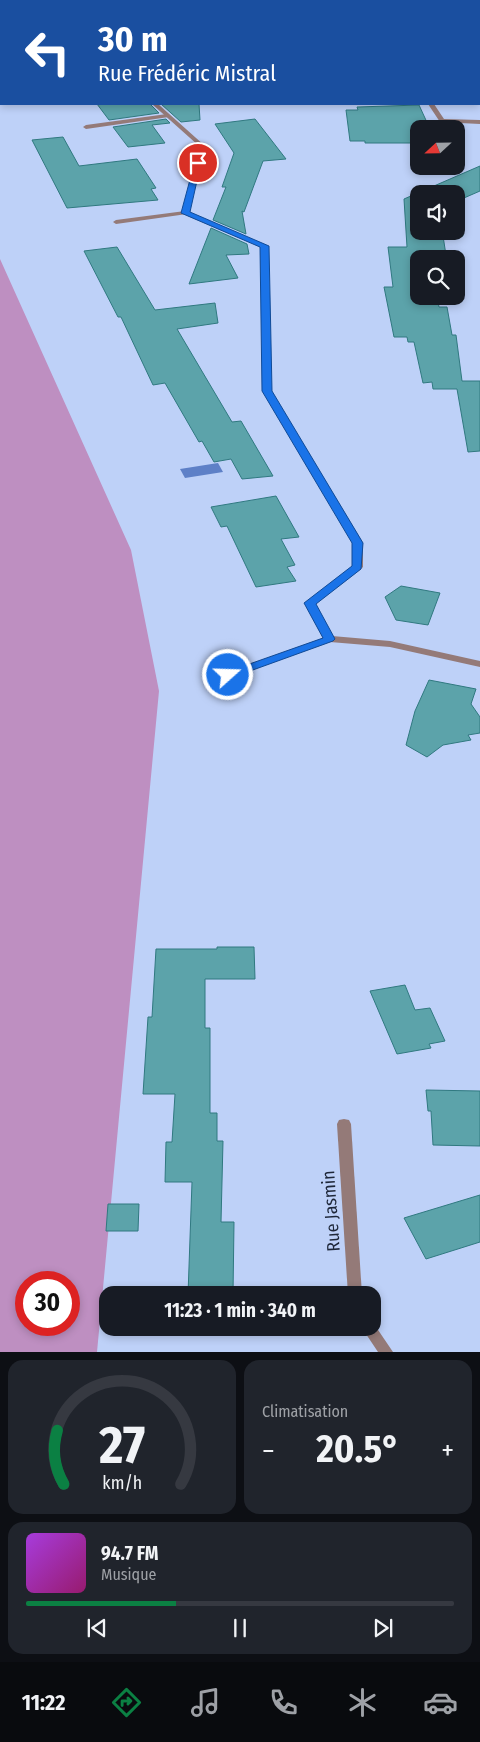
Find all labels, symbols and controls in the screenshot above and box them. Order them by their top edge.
text: 30 m [98,18,168,60]
icon: left [15,20,80,85]
text: Rue Frédéric Mistral [98,60,276,87]
north arrow [410,120,465,175]
map controls [410,120,465,305]
pin [177,142,219,184]
icon: arrive [184,149,212,177]
button: sound [410,185,465,240]
button: search [410,250,465,305]
position arrow [201,648,253,700]
street label: Rue Jasmin [317,1170,345,1252]
speed limit sign: 30 [15,1271,80,1336]
text: 11:23 · 1 min · 340 m [164,1299,316,1322]
text: Climatisation [262,1402,348,1421]
text: 27 [98,1414,145,1477]
text: 20.5° [316,1426,400,1472]
text: − [262,1434,275,1467]
text: + [441,1434,454,1467]
text: km/h [102,1472,142,1494]
text: 94.7 FM [101,1542,158,1565]
text: Musique [101,1565,156,1584]
icon: previous [83,1614,111,1642]
icon: pause [226,1614,254,1642]
icon: next [369,1614,397,1642]
icon: directions [109,1685,144,1720]
icon: music [188,1685,223,1720]
icon: phone [266,1685,301,1720]
icon: climate [345,1685,380,1720]
icon: car [423,1685,458,1720]
text: 11:22 [22,1689,65,1716]

